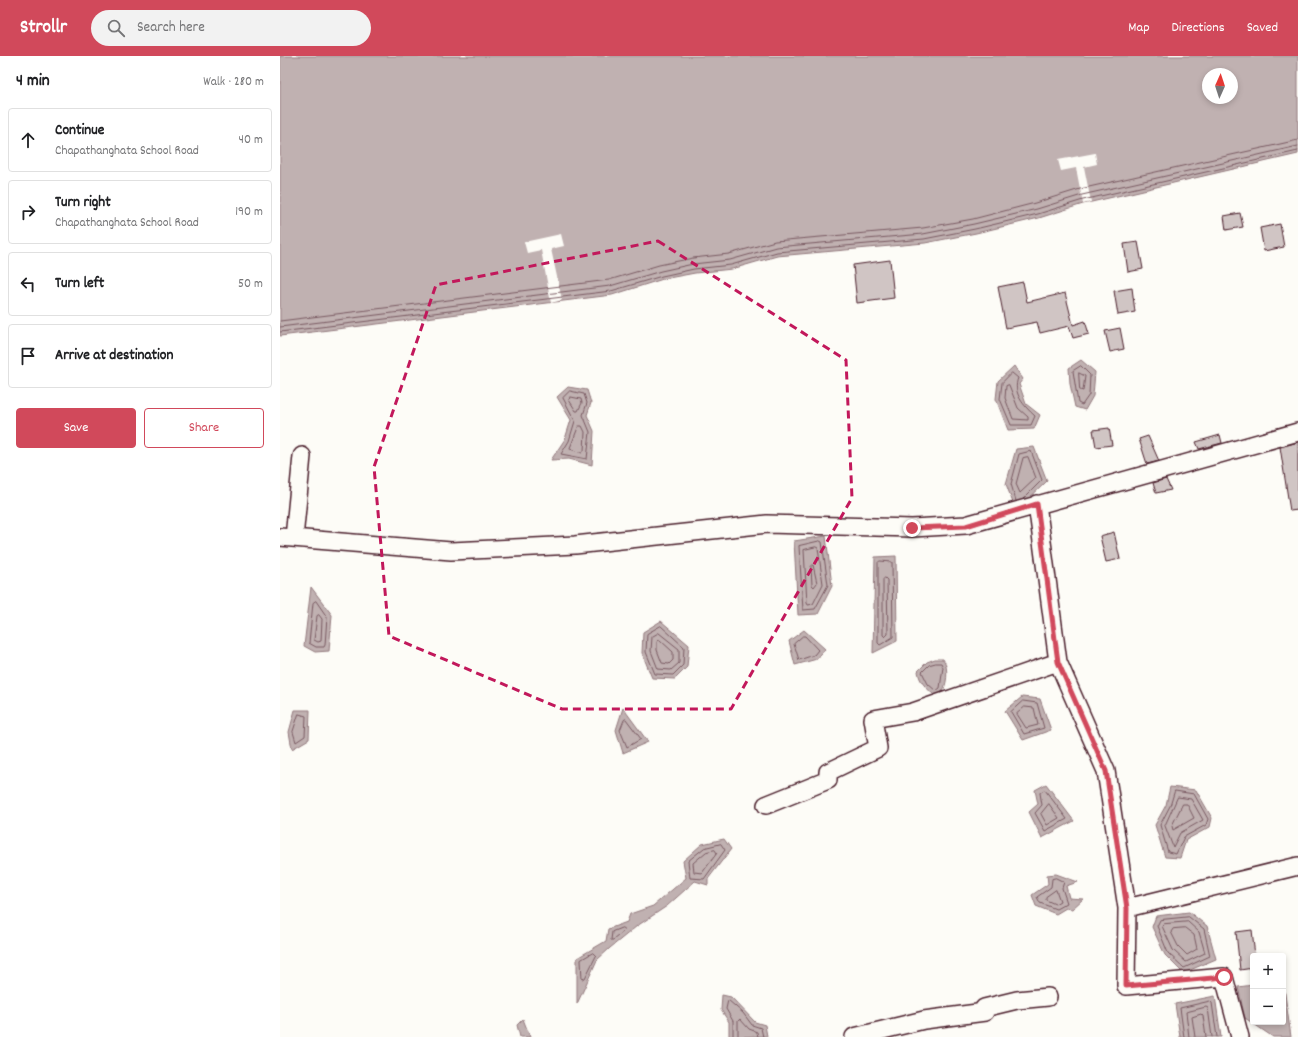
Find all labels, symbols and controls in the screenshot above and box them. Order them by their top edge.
search box [91,10,371,46]
text: Strollr [20,15,67,42]
icon: search [105,17,127,39]
text: Search here [137,17,205,39]
text: Map [1128,18,1150,38]
text: Directions [1172,18,1225,38]
text: Saved [1247,18,1278,38]
north arrow [1202,68,1238,104]
text: 4 min [16,70,50,94]
text: Walk · 280 m [203,73,264,92]
text: Continue [55,120,104,142]
icon: ahead [17,129,39,151]
text: 40 m [239,131,263,150]
text: Chapathanghata School Road [55,142,199,161]
text: Turn right [55,192,111,214]
icon: right [17,201,39,223]
text: 190 m [235,203,263,222]
text: Chapathanghata School Road [55,214,199,233]
icon: left [17,273,39,295]
text: Turn left [55,273,104,295]
text: 50 m [238,275,263,294]
icon: arrive [17,345,39,367]
text: Arrive at destination [55,345,173,367]
button: Save [16,408,136,448]
button: Share [144,408,264,448]
route end [903,519,921,537]
map controls [1250,953,1286,1025]
button: + [1250,953,1286,989]
route start [1215,968,1233,986]
button: − [1250,989,1286,1025]

